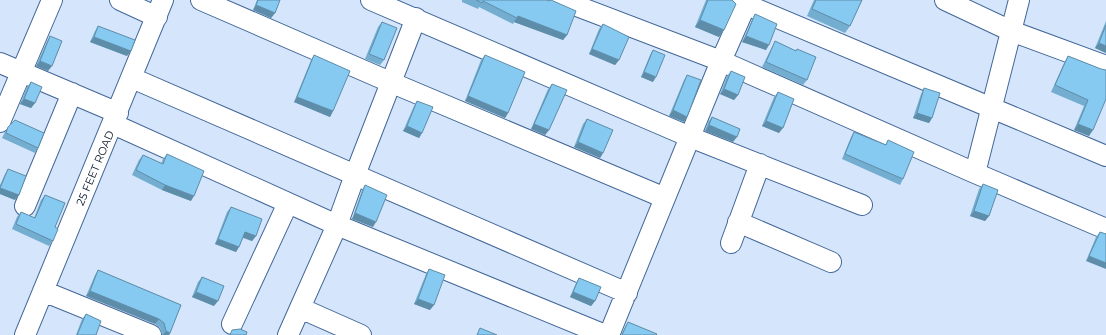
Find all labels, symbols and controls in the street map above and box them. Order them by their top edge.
street label: 25 FEET ROAD [73,128,117,208]

